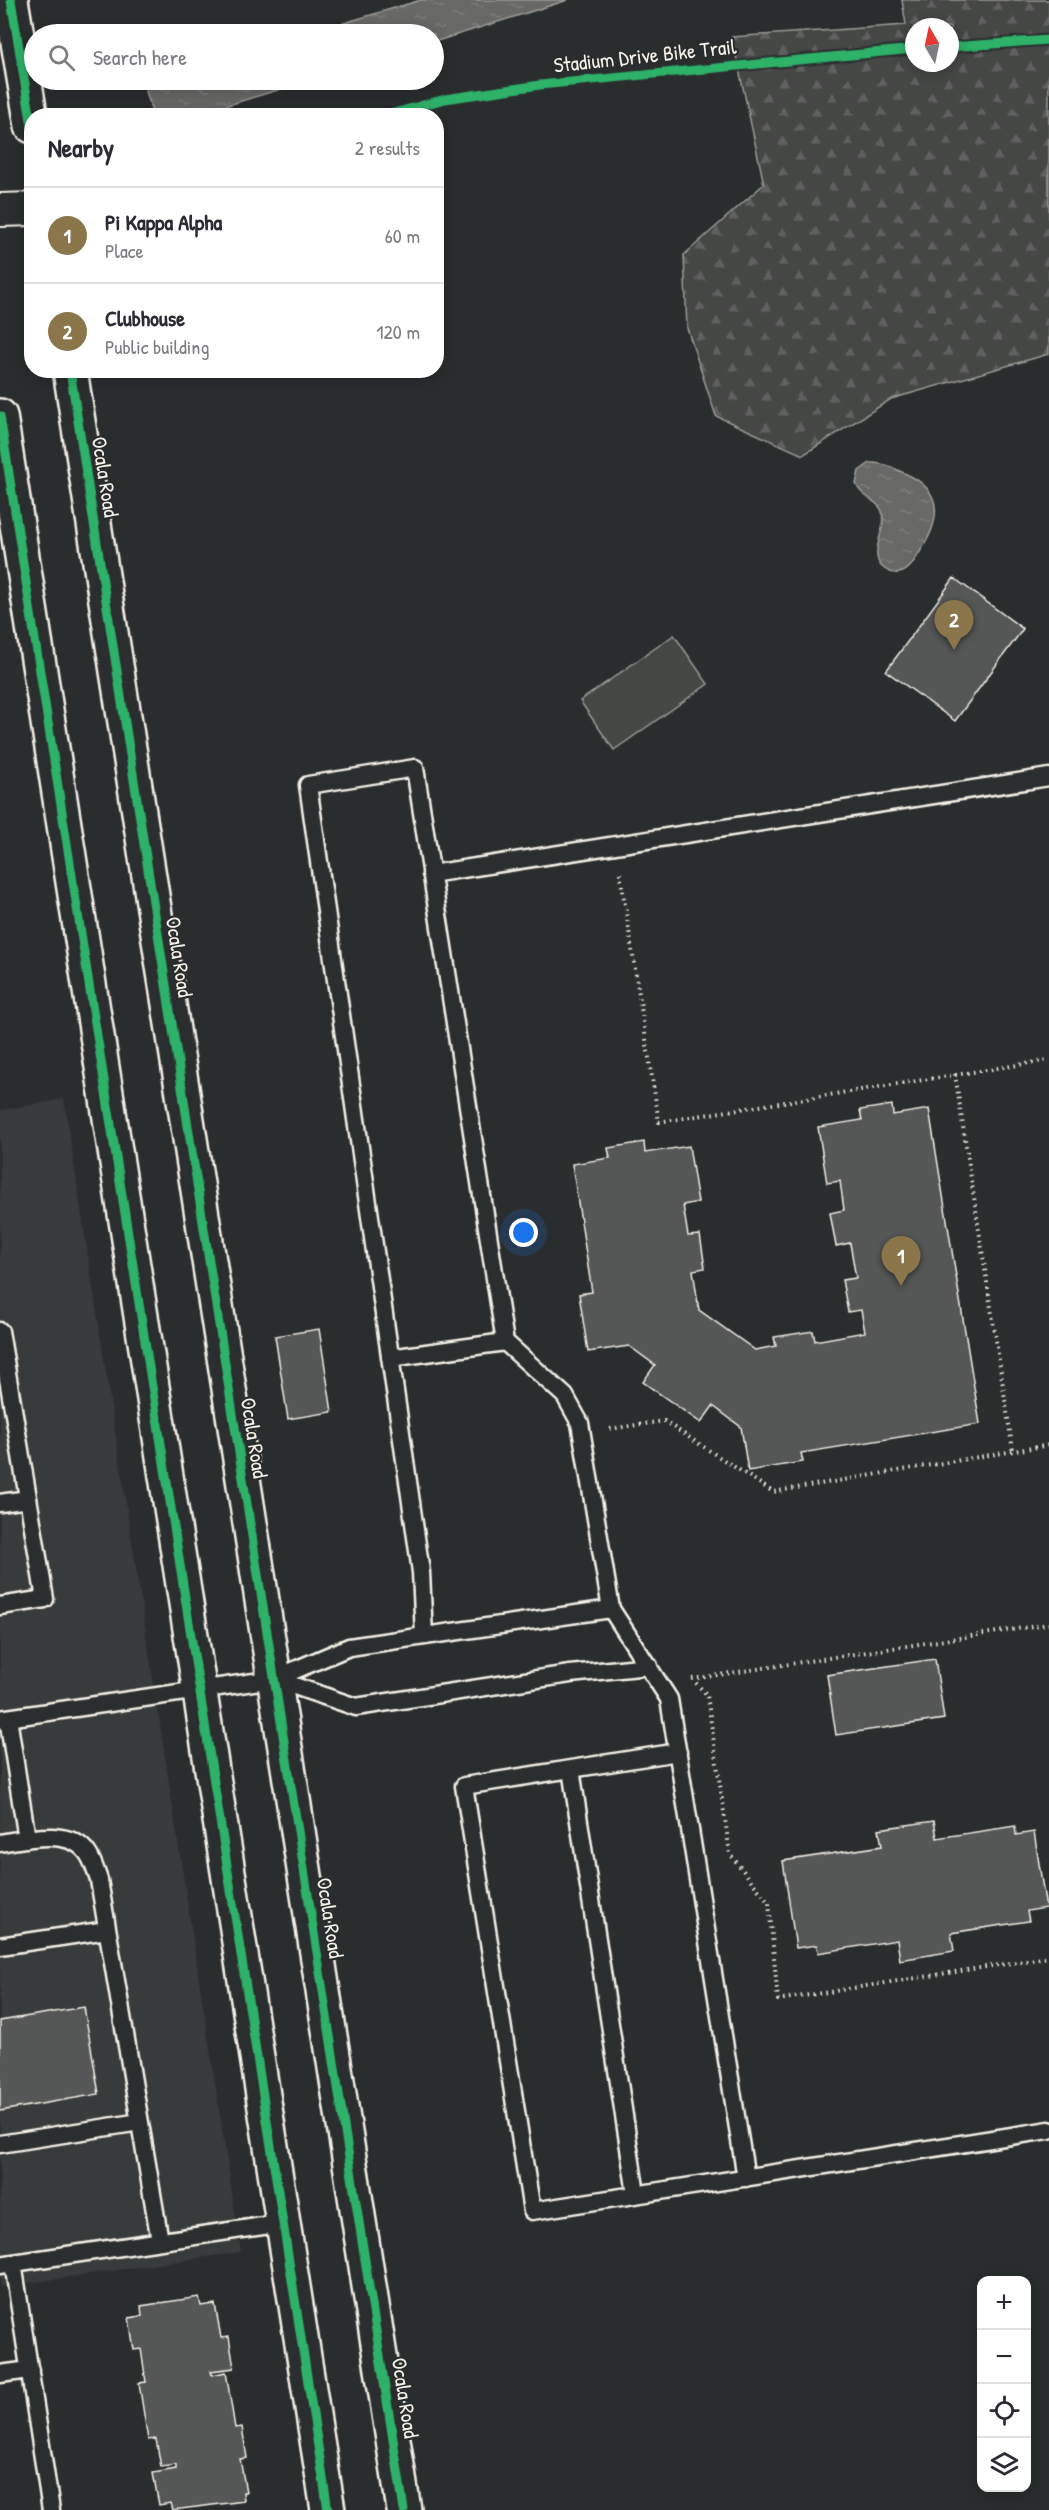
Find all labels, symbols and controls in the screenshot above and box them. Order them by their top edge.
north arrow [905,18,959,72]
search box [24,24,444,90]
street label: Stadium Drive Bike Trail [552,31,738,80]
icon: search [45,41,78,74]
text: Search here [93,42,187,72]
text: Nearby [48,130,114,165]
text: 2 results [355,134,420,161]
text: Pi Kappa Alpha [105,207,222,237]
text: 1 [64,222,71,249]
text: 60 m [385,222,420,249]
text: Place [105,237,144,264]
text: Clubhouse [105,303,185,333]
text: 2 [63,318,72,345]
text: 120 m [376,318,420,345]
text: Public building [105,333,209,360]
street label: Ocala Road [85,435,126,519]
pin: 2 [934,600,974,650]
street label: Ocala Road [159,915,200,999]
your location [509,1218,538,1247]
pin: 1 [882,1236,920,1286]
street label: Ocala Road [234,1396,275,1480]
street label: Ocala Road [310,1876,351,1960]
map controls [977,2276,1031,2492]
button: + [977,2276,1031,2330]
button: − [977,2330,1031,2384]
street label: Ocala Road [385,2356,426,2440]
button: locate [977,2384,1031,2438]
button: layers [977,2438,1031,2492]

